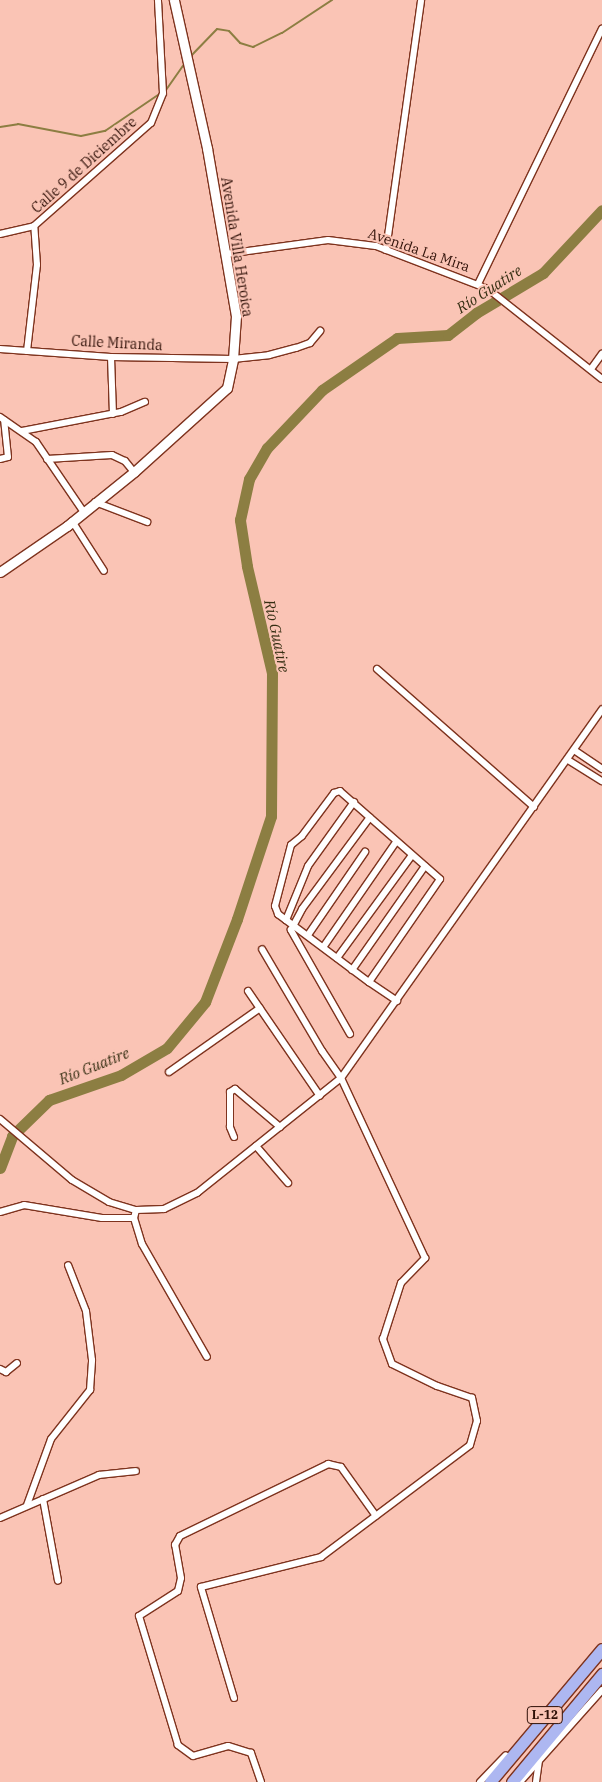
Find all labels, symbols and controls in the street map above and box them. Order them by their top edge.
street label: Calle 9 de Diciembre [28,113,140,217]
street label: Avenida Villa Heroica [218,176,256,318]
street label: Avenida La Mira [366,225,472,275]
water label: Río Guatire [453,261,525,317]
street label: Calle Miranda [71,332,163,354]
water label: Río Guatire [260,598,294,674]
water label: Río Guatire [56,1044,132,1088]
road number: L-12 [526,1706,564,1724]

